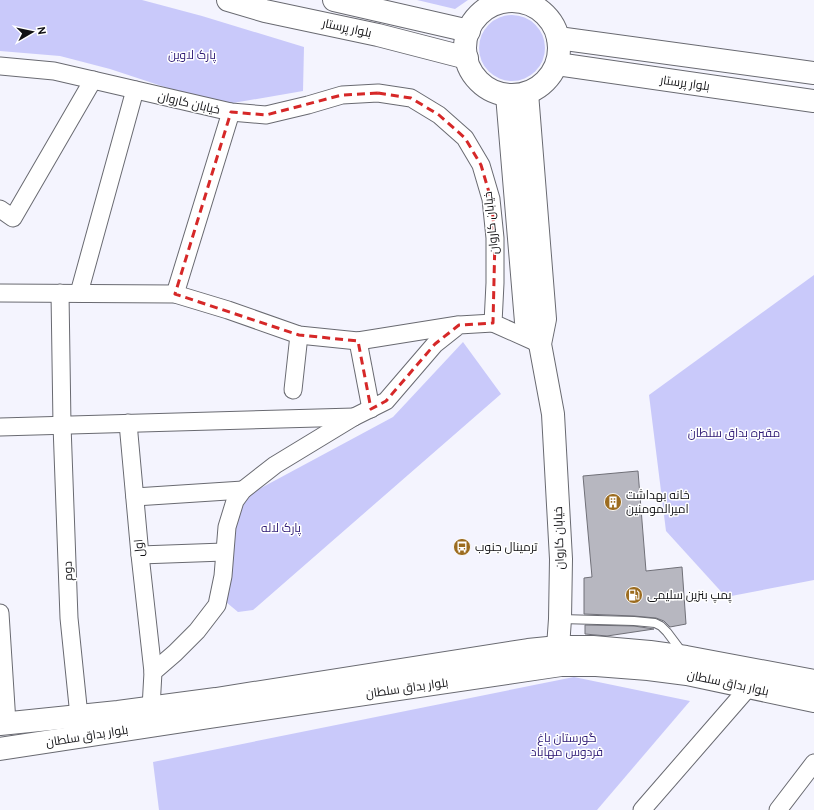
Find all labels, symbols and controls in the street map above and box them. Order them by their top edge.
north arrow [12,12,52,52]
street label: بلوار پرستار [320,16,373,42]
text: N [33,26,48,36]
park label: پارک لاوین [168,48,217,64]
street label: بلوار پرستار [658,72,711,95]
street label: خیابان کاروان [156,89,221,119]
street label: خیابان کاروان [481,191,503,255]
park label: مقبره بداق سلطان [688,426,780,442]
place label: خانه بهداشت امیرالمومنین [626,488,690,518]
building icon: خانه بهداشت امیرالمومنین [603,492,623,512]
street label: خیابان کاروان [551,506,569,570]
park label: پارک لاله [261,521,302,537]
bus stop icon: ترمینال جنوب [452,537,472,557]
street label: اول [131,538,149,557]
place label: ترمینال جنوب [475,540,538,556]
street label: دوم [61,561,77,581]
fuel station icon: پمپ بنزین سلیمی [624,585,644,605]
place label: پمپ بنزین سلیمی [647,588,732,604]
street label: بلوار بداق سلطان [685,668,770,700]
street label: بلوار بداق سلطان [365,675,449,703]
street label: بلوار بداق سلطان [45,723,129,751]
park label: گورستان باغ فردوس مهاباد [531,731,603,761]

